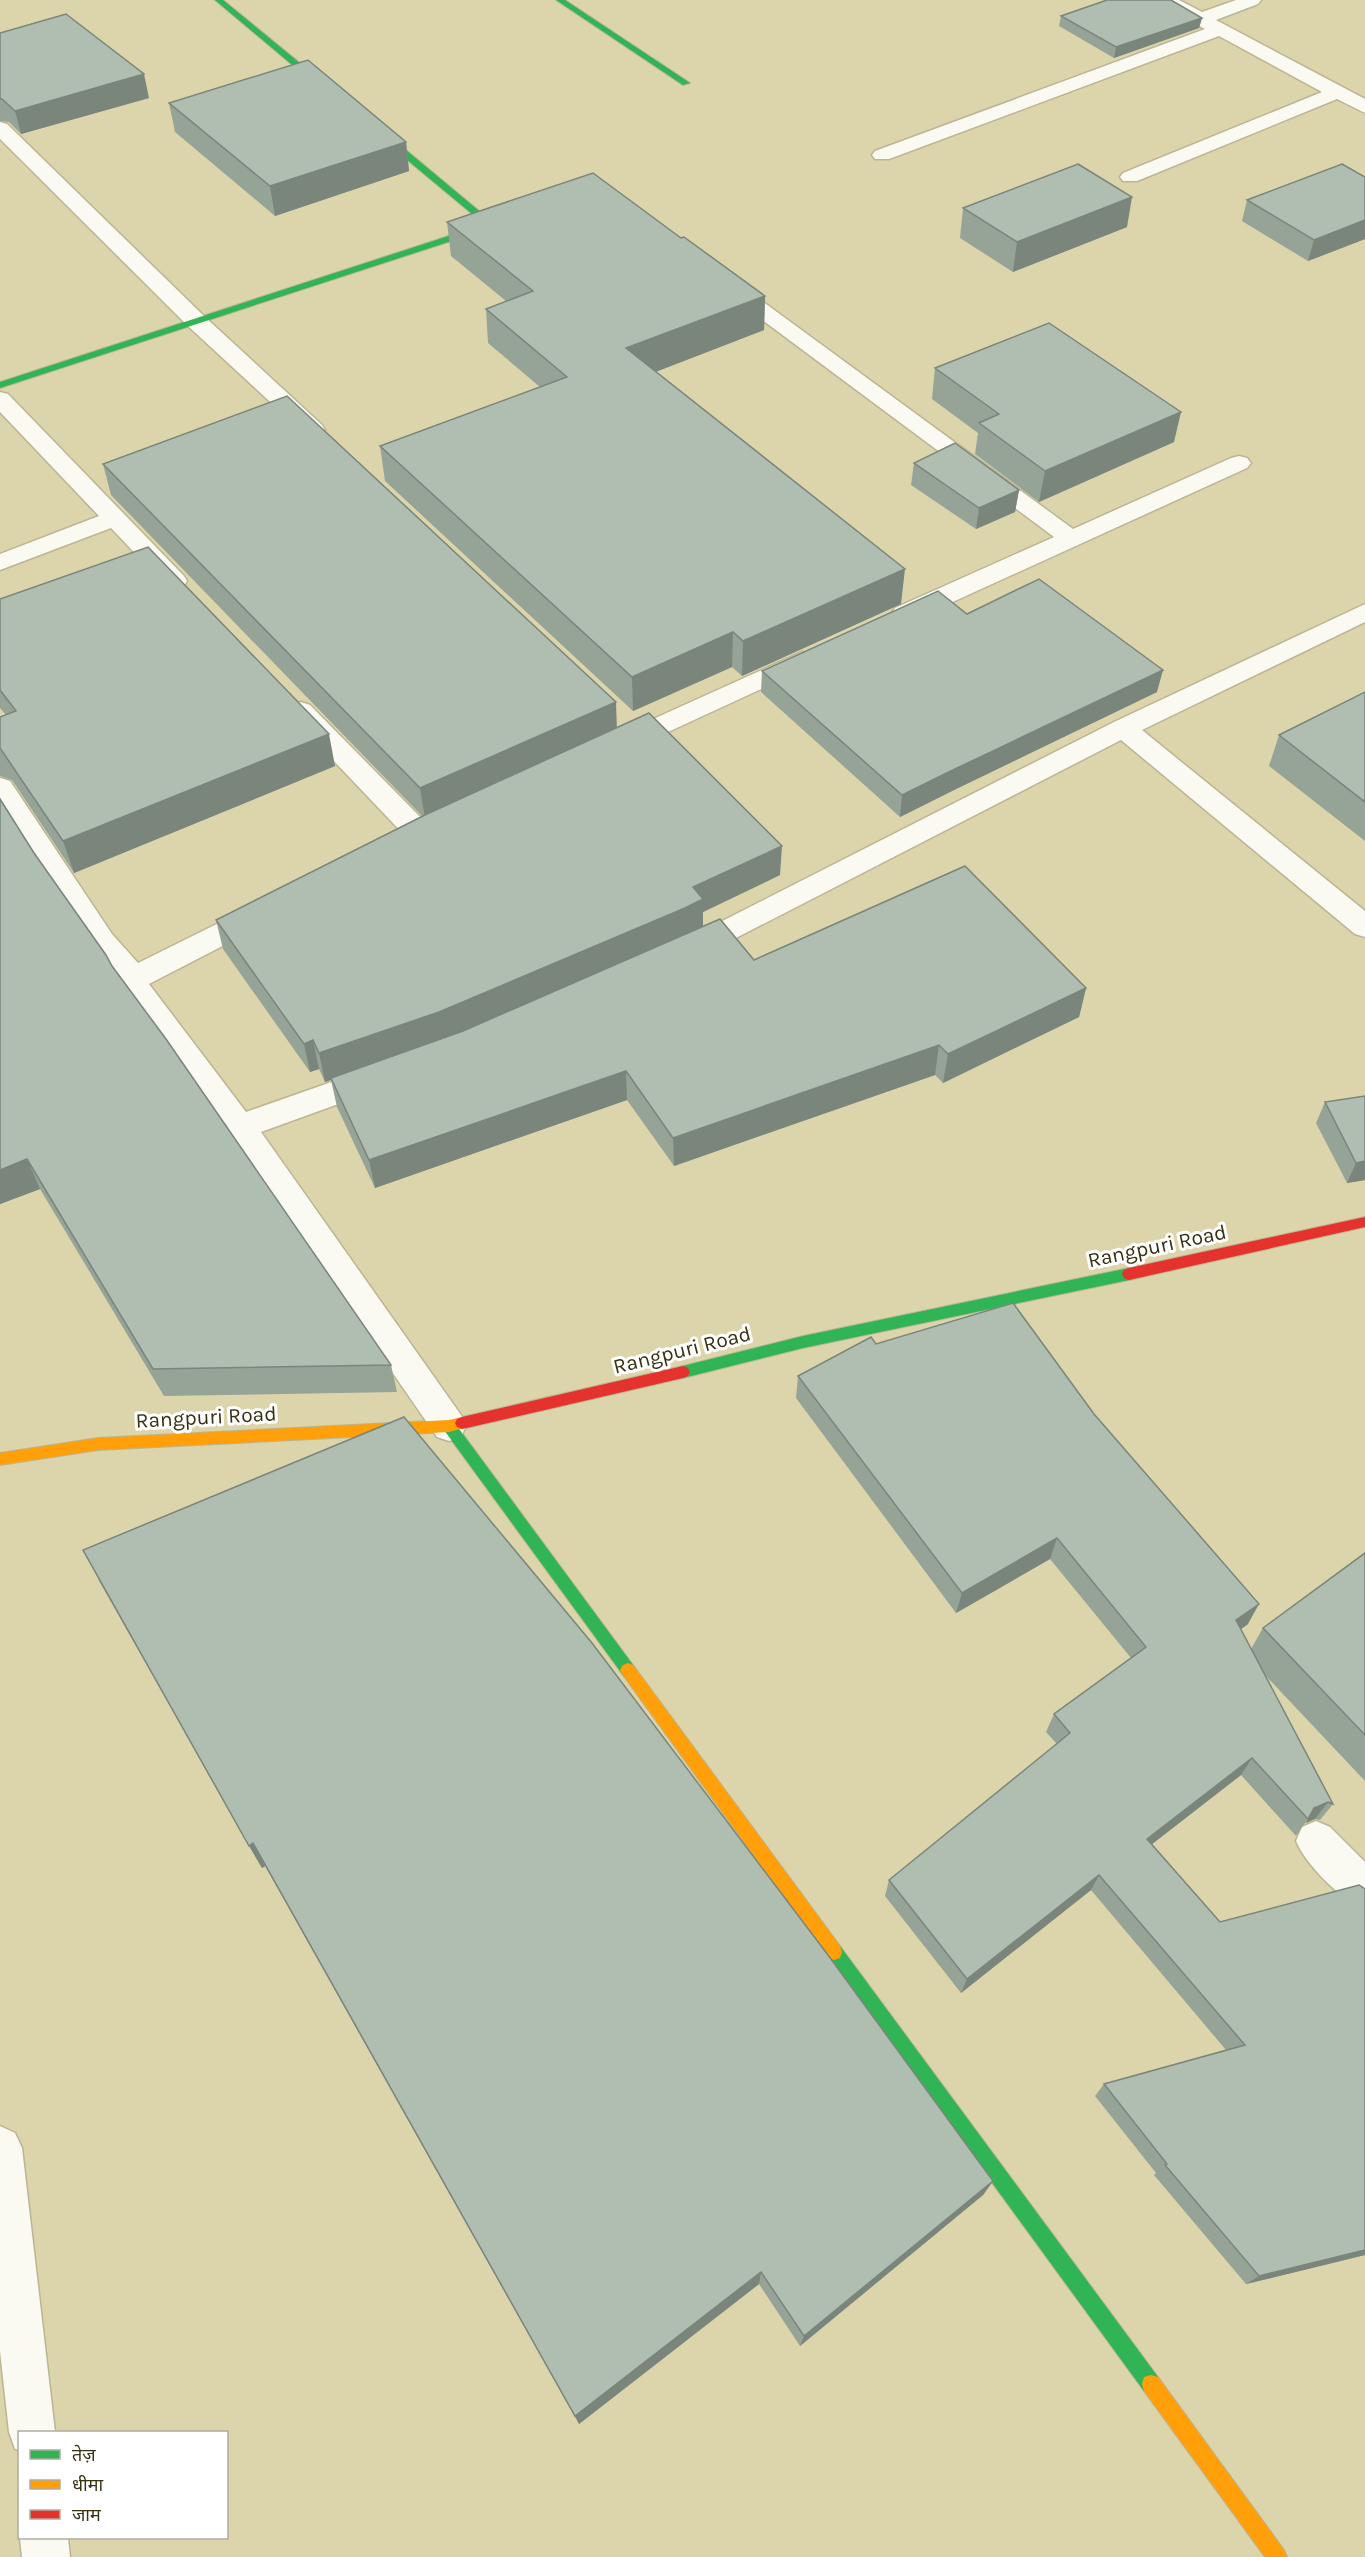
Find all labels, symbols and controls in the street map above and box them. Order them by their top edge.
street label: Rangpuri Road [1085,1220,1229,1272]
street label: Rangpuri Road [611,1321,753,1379]
street label: Rangpuri Road [135,1401,277,1433]
legend [18,2431,228,2539]
text: तेज़ [72,2444,96,2466]
text: धीमा [72,2474,103,2496]
text: जाम [72,2504,102,2526]

